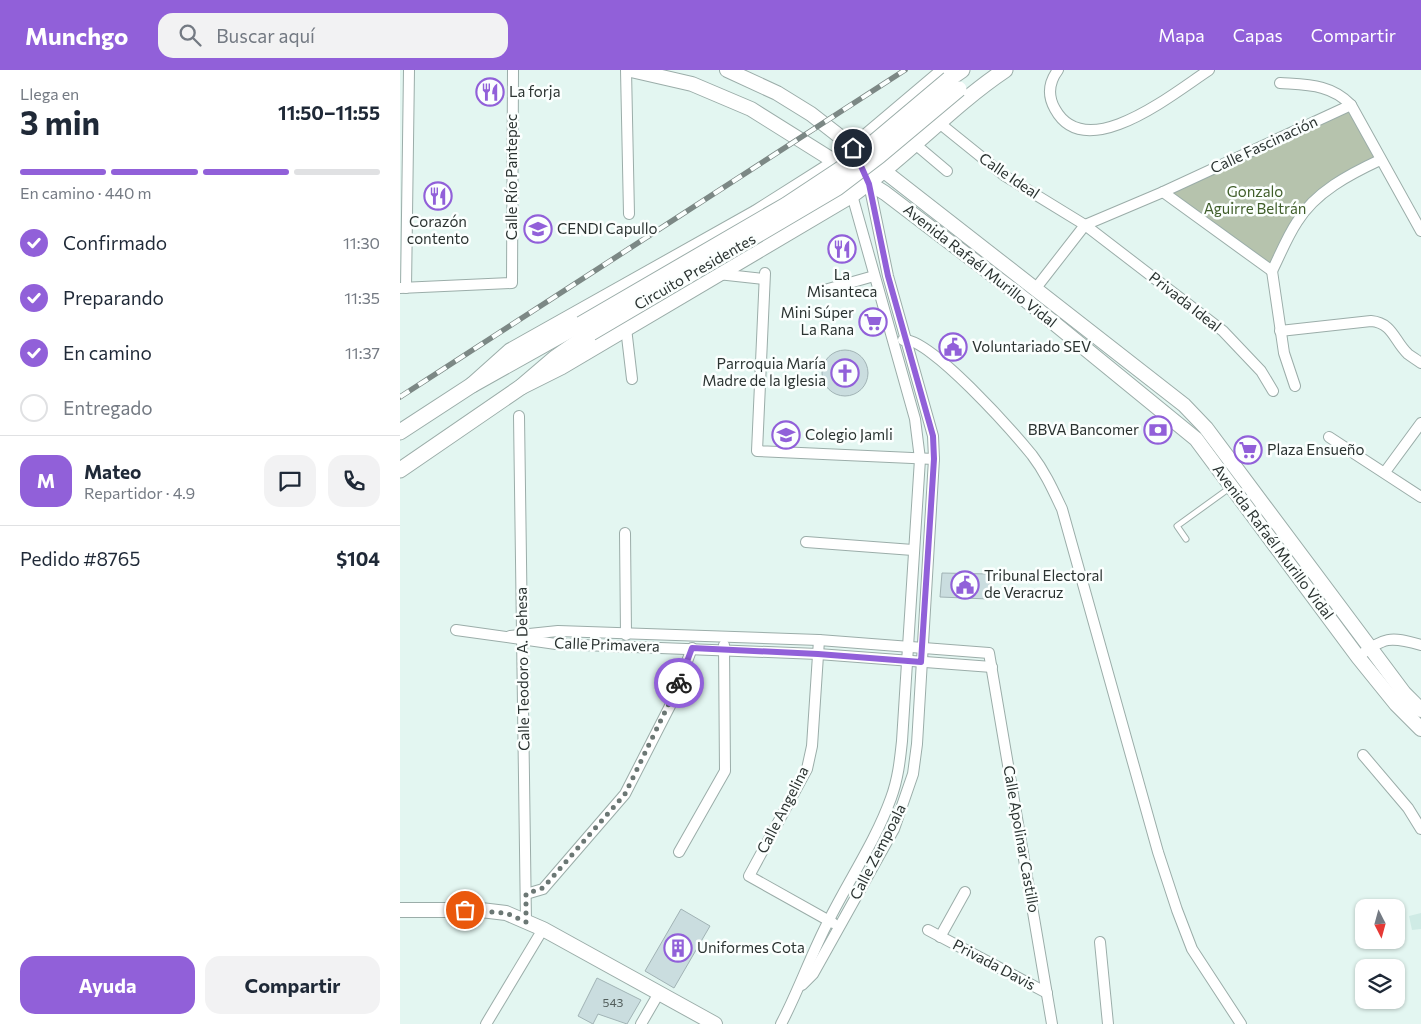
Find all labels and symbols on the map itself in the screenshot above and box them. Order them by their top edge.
restaurant icon: La forja [475,77,505,107]
place label: La forja [509,82,561,100]
street label: Calle Fascinación [1207,111,1320,177]
street label: Calle Río Pantepec [502,114,520,240]
pin [832,127,874,169]
street label: Calle Ideal [976,148,1043,202]
restaurant icon: Corazón contento [423,181,453,211]
park label: Gonzalo Aguirre Beltrán [1204,182,1306,217]
street label: Avenida Rafaél Murillo Vidal [900,200,1061,331]
place label: Corazón contento [407,212,469,247]
school or university icon: CENDI Capullo [523,214,553,244]
place label: CENDI Capullo [557,219,658,237]
street label: Circuito Presidentes [631,229,759,313]
restaurant icon: La Misanteca [827,234,857,264]
place label: La Misanteca [807,265,877,300]
street label: Privada Ideal [1146,268,1225,335]
place label: Mini Súper La Rana [781,303,854,338]
supermarket icon: Mini Súper La Rana [858,307,888,337]
public building icon: Voluntariado SEV [938,332,968,362]
place label: Voluntariado SEV [972,337,1091,355]
place label: Parroquia María Madre de la Iglesia [702,354,826,389]
church icon: Parroquia María Madre de la Iglesia [830,358,860,388]
bank icon: BBVA Bancomer [1143,415,1173,445]
school or university icon: Colegio Jamli [771,420,801,450]
place label: BBVA Bancomer [1028,420,1139,438]
place label: Colegio Jamli [805,425,893,443]
supermarket icon: Plaza Ensueño [1233,435,1263,465]
place label: Plaza Ensueño [1267,440,1364,458]
street label: Avenida Rafaél Murillo Vidal [1210,460,1338,622]
place label: Tribunal Electoral de Veracruz [984,566,1103,601]
public building icon: Tribunal Electoral de Veracruz [950,570,980,600]
street label: Calle Teodoro A. Dehesa [512,587,532,751]
street label: Calle Primavera [554,633,660,655]
courier [654,658,704,708]
street label: Calle Angelina [752,763,812,856]
street label: Calle Apolinar Castillo [1000,764,1044,914]
street label: Calle Zempoala [845,801,909,902]
pin [444,889,486,931]
north arrow [1355,899,1405,949]
building icon: Uniformes Cota [663,933,693,963]
street label: Privada Davis [950,935,1039,994]
place label: Uniformes Cota [697,938,805,956]
house number: 543 [603,995,624,1009]

